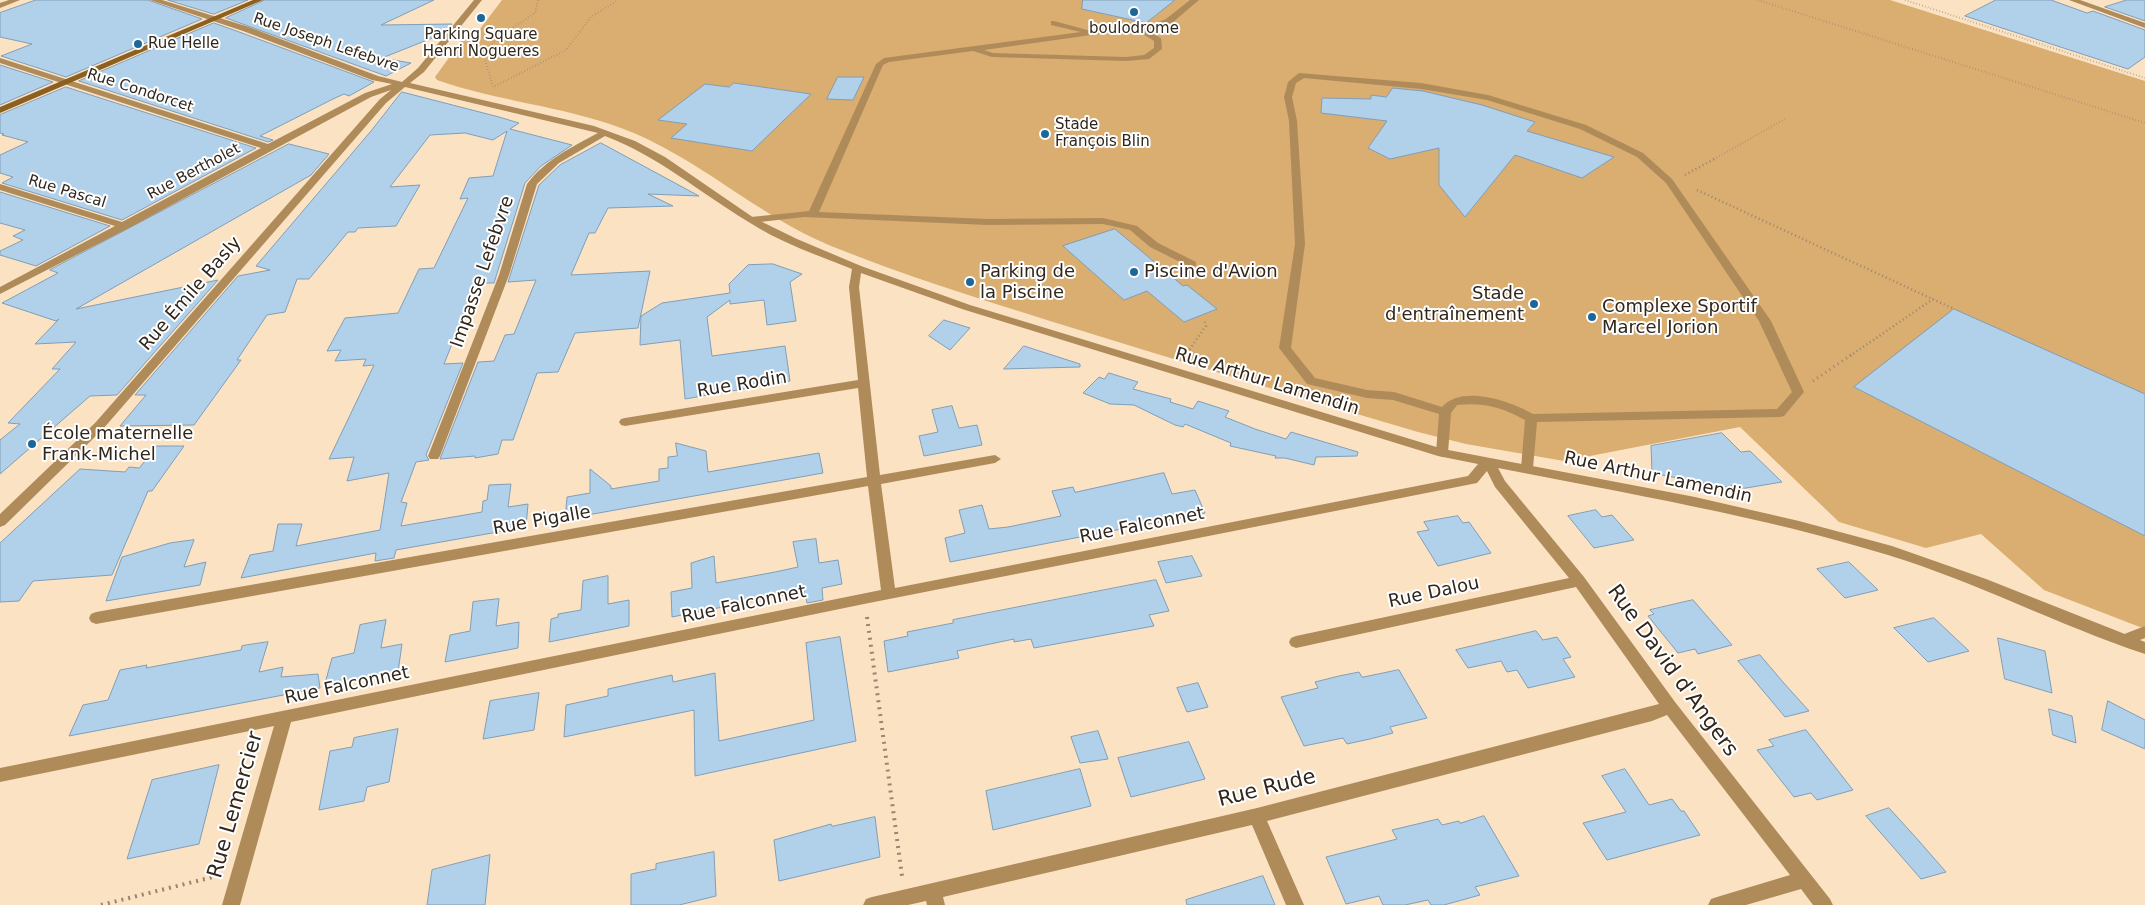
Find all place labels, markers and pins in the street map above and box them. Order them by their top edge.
marker: boulodrome [1128,6,1140,18]
marker: Parking Square Henri Nogueres [475,12,487,24]
place label: boulodrome [1089,20,1179,38]
place label: Parking Square Henri Nogueres [423,26,539,61]
place label: Rue Helle [148,35,219,53]
marker: Rue Helle [132,38,144,50]
place label: Stade François Blin [1055,116,1150,151]
marker: Stade François Blin [1039,128,1051,140]
place label: Parking de la Piscine [980,261,1075,304]
place label: Piscine d'Avion [1144,261,1278,283]
marker: Piscine d'Avion [1128,266,1140,278]
marker: Parking de la Piscine [964,276,976,288]
place label: Stade d'entraînement [1385,283,1524,326]
place label: Complexe Sportif Marcel Jorion [1602,296,1757,338]
marker: Stade d'entraînement [1528,298,1540,310]
marker: Complexe Sportif Marcel Jorion [1586,311,1598,323]
place label: École maternelle Frank-Michel [42,423,193,466]
marker: École maternelle Frank-Michel [26,438,38,450]

